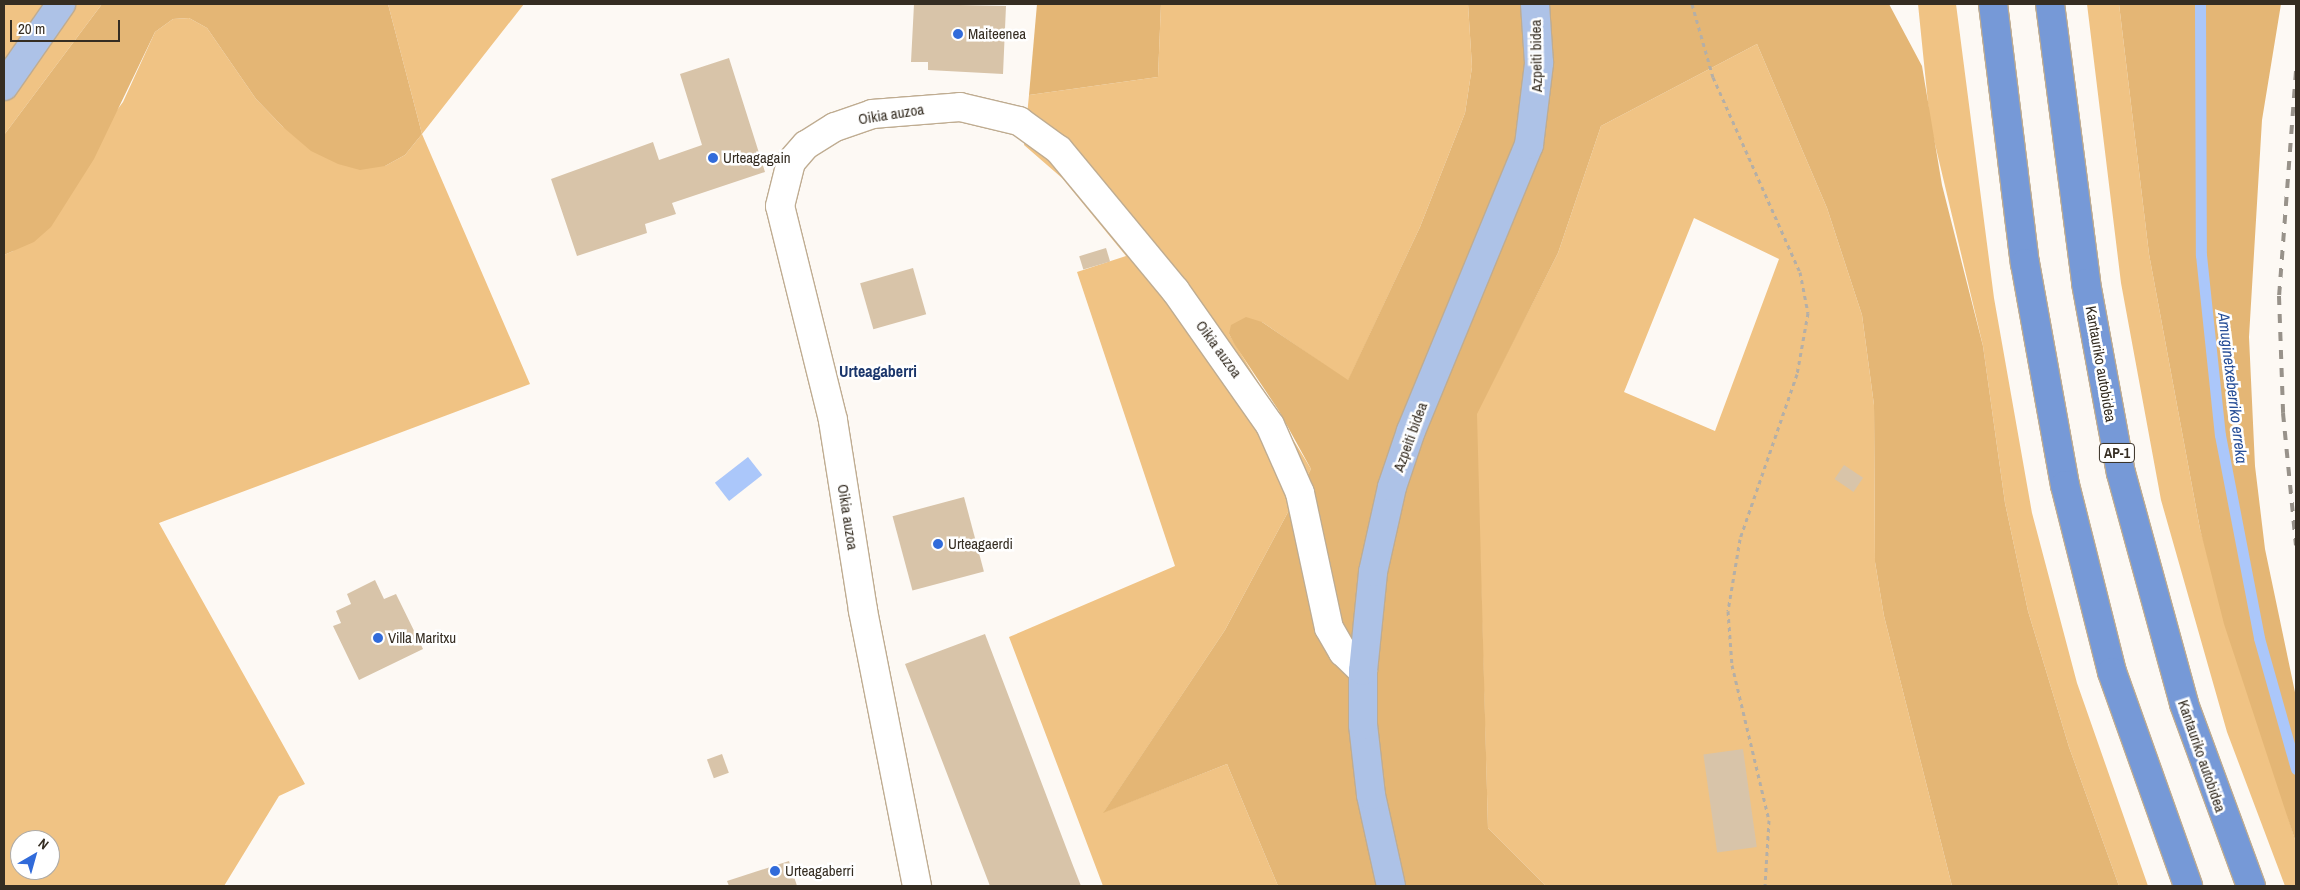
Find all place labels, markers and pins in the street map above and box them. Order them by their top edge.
place label: Maiteenea [968,25,1026,43]
marker: Maiteenea [952,28,964,40]
place label: Urteagagain [723,149,791,167]
marker: Urteagagain [707,152,719,164]
place label: Urteagaerdi [948,535,1013,553]
marker: Urteagaerdi [932,538,944,550]
place label: Villa Maritxu [388,629,456,647]
marker: Villa Maritxu [372,632,384,644]
place label: Urteagaberri [785,862,854,880]
marker: Urteagaberri [769,865,781,877]

